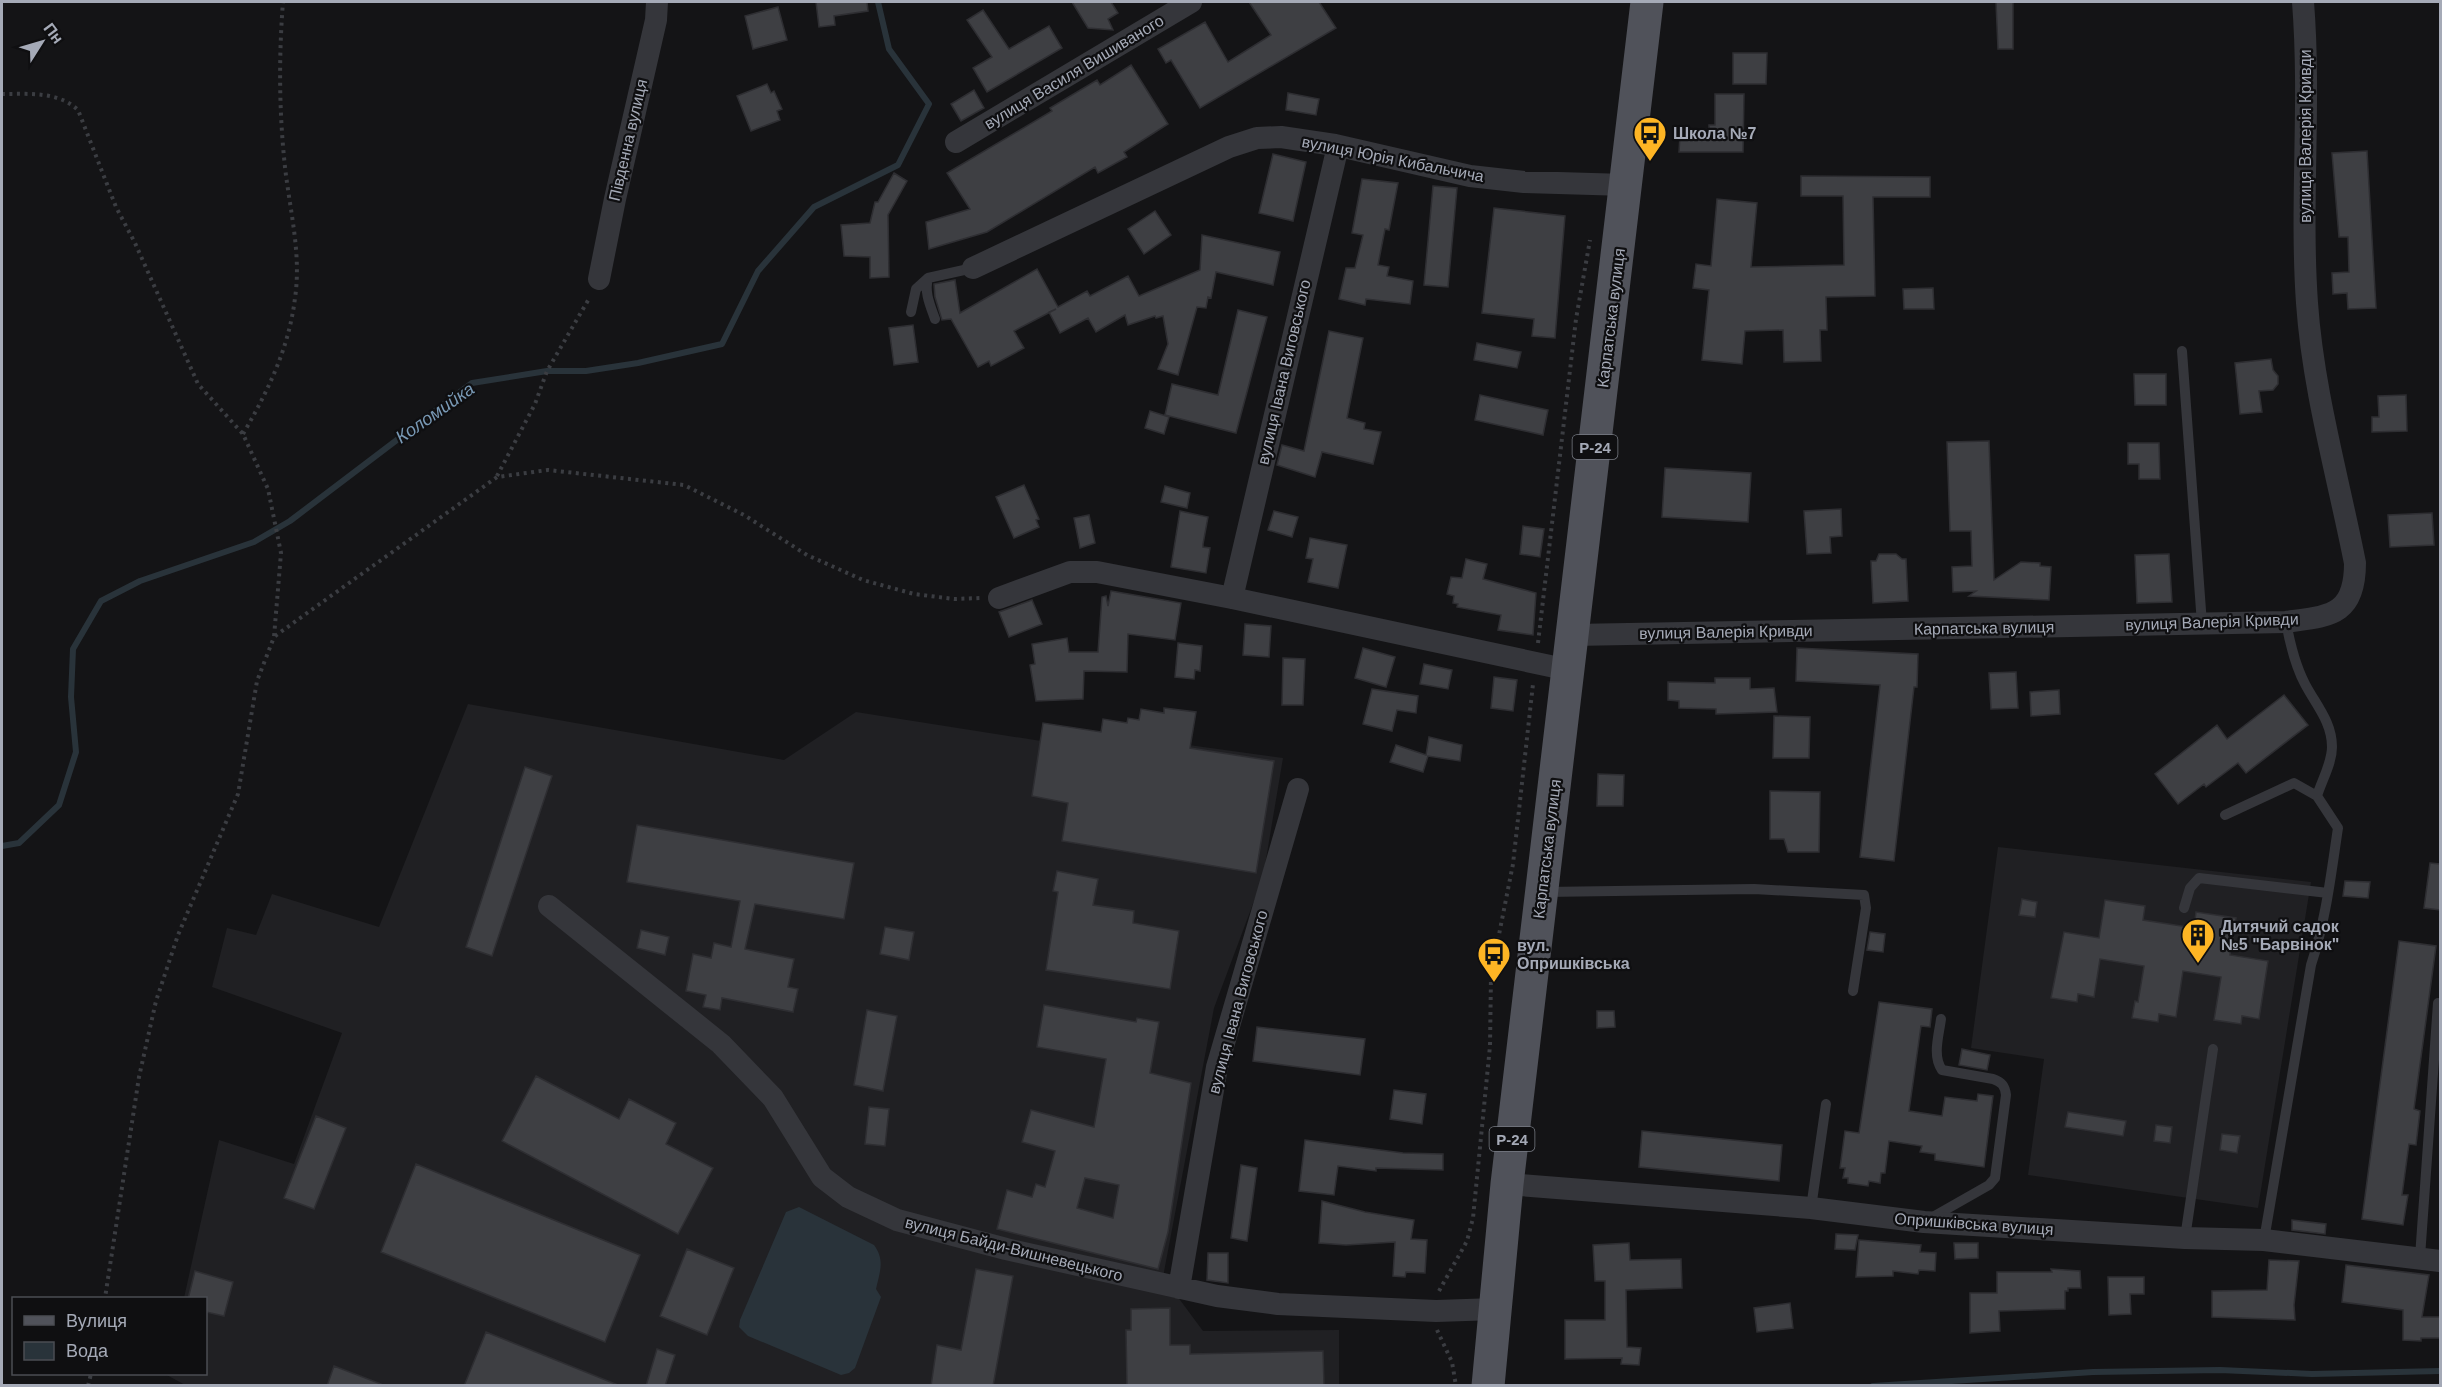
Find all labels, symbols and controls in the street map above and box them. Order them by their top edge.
north arrow [12,12,72,72]
street label: вулиця Василя Вишиваного [981,12,1167,132]
text: Пн [40,20,67,47]
street label: вулиця Валерія Кривди [2297,49,2314,223]
street label: Південна вулиця [606,77,650,203]
bus stop icon: Школа №7 [1632,115,1668,162]
place label: Школа №7 [1673,125,1757,142]
street label: вулиця Юрія Кибальчича [1301,133,1486,185]
street label: Карпатська вулиця [1594,247,1628,389]
street label: вулиця Івана Виговського [1254,278,1314,466]
water label: Коломийка [392,379,478,447]
road number: Р-24 [1572,435,1618,459]
street label: вулиця Валерія Кривди [2125,610,2299,634]
street label: Карпатська вулиця [1914,618,2054,638]
street label: вулиця Валерія Кривди [1639,622,1813,642]
street label: Карпатська вулиця [1530,778,1564,920]
street label: вулиця Івана Виговського [1205,908,1271,1096]
building icon: Дитячий садок №5 "Барвінок" [2180,917,2216,964]
place label: Дитячий садок №5 "Барвінок" [2221,918,2340,953]
bus stop icon: вул. Опришківська [1476,936,1512,983]
place label: вул. Опришківська [1517,937,1630,972]
road number: Р-24 [1490,1127,1534,1151]
street label: Опришківська вулиця [1894,1210,2054,1238]
street label: вулиця Байди-Вишневецького [903,1214,1125,1284]
legend [12,1297,207,1375]
text: Вулиця [66,1311,127,1331]
text: Вода [66,1341,109,1361]

